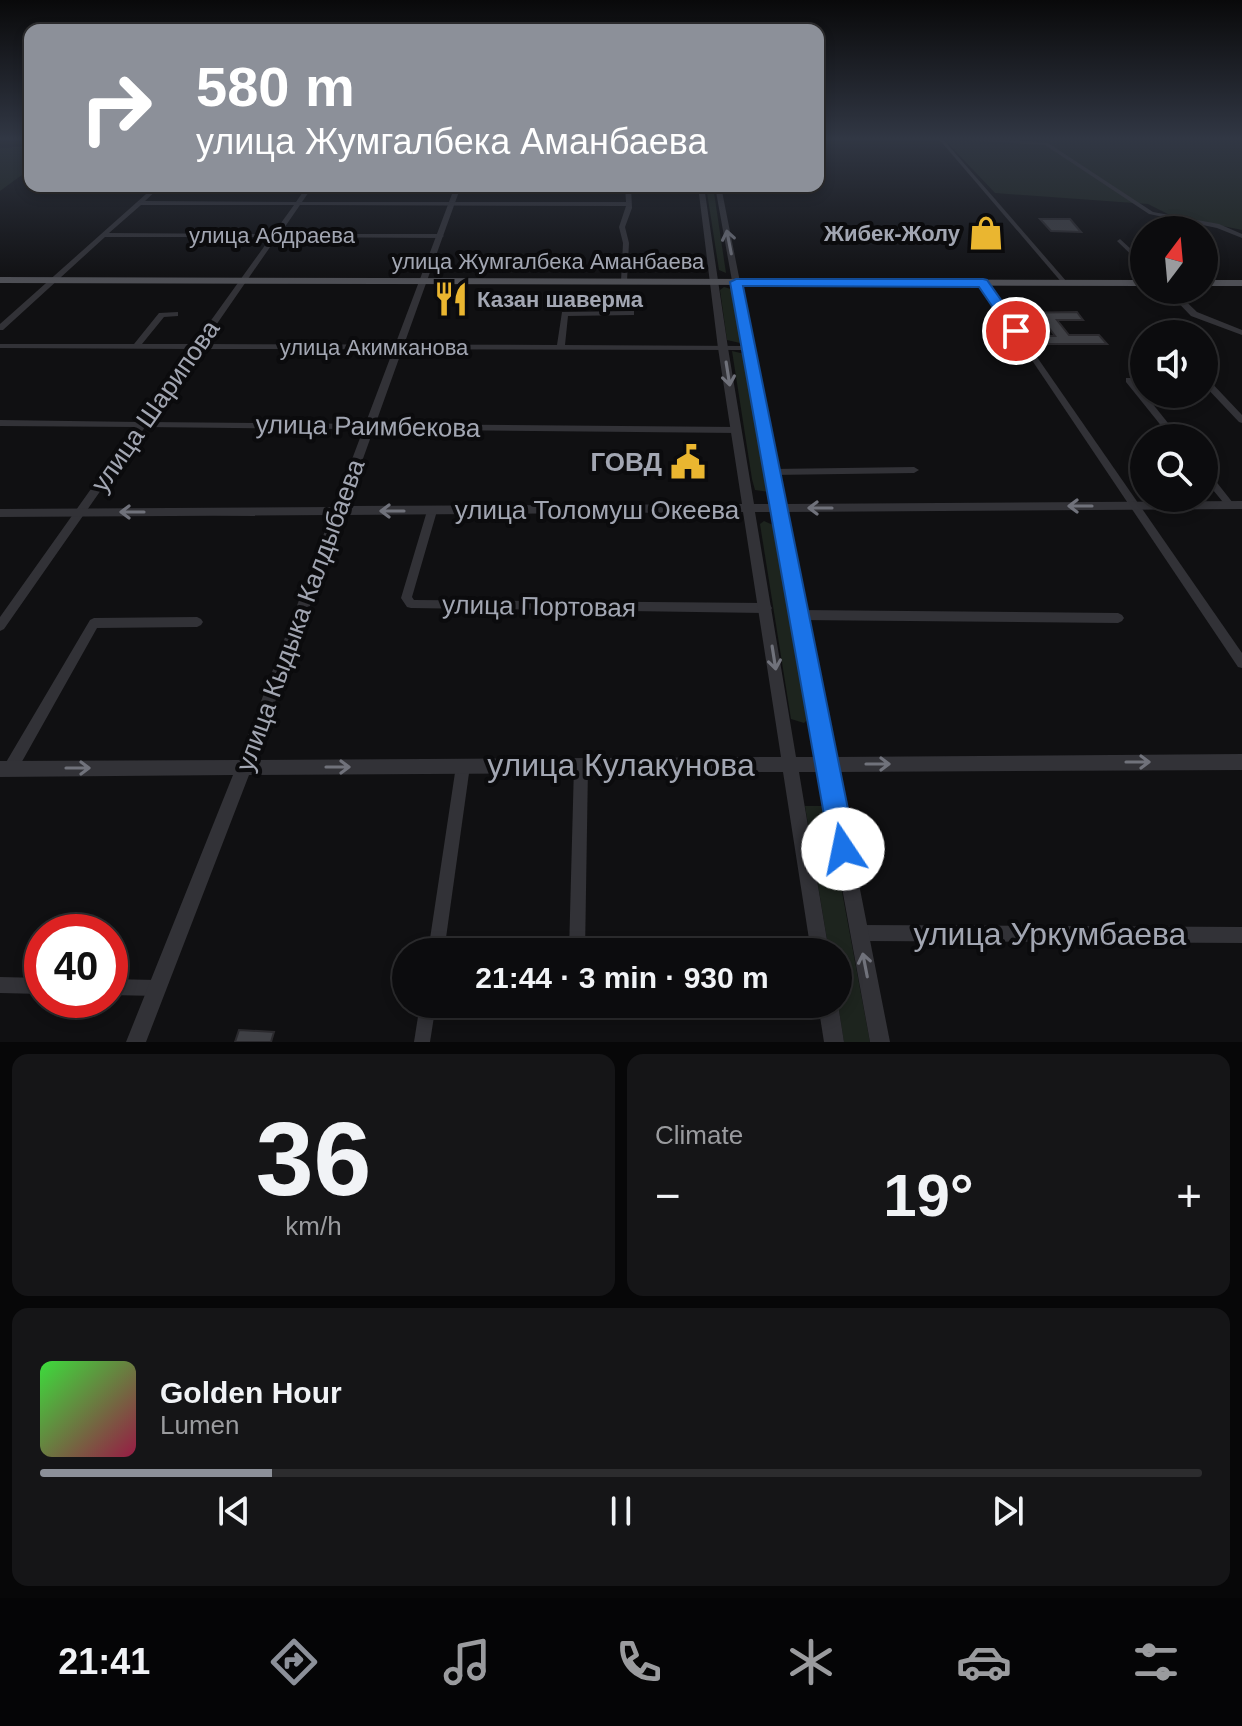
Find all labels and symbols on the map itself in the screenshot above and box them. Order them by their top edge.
shop icon: Жибек-Жолу [967,214,1005,252]
north arrow [1130,216,1218,304]
place label: Жибек-Жолу [823,221,961,246]
street label: улица Абдраева [189,223,356,248]
one-way arrow [720,230,735,255]
street label: улица Жумгалбека Аманбаева [392,249,705,274]
restaurant icon: Казан шаверма [432,280,470,318]
place label: Казан шаверма [477,287,644,312]
pin [982,297,1050,365]
street label: улица Шарипова [85,314,226,498]
street label: улица Акимканова [280,335,469,360]
one-way arrow [721,361,736,386]
street label: улица Раимбекова [255,409,481,443]
public building icon: ГОВД [669,443,707,481]
place label: ГОВД [590,447,662,477]
street label: улица Кыдыка Калдыбаева [229,454,371,775]
street label: улица Толомуш Океева [455,495,740,525]
one-way arrow [1067,498,1094,514]
one-way arrow [807,500,834,516]
one-way arrow [379,503,406,519]
one-way arrow [119,504,146,520]
street label: улица Портовая [442,589,636,623]
one-way arrow [768,645,783,670]
street label: улица Кулакунова [487,747,755,783]
one-way arrow [1124,755,1151,770]
one-way arrow [864,756,891,772]
one-way arrow [324,759,351,775]
one-way arrow [64,760,91,776]
position arrow [801,807,885,891]
speed limit sign: 40 [24,914,128,1018]
street label: улица Уркумбаева [914,916,1187,952]
one-way arrow [857,953,872,979]

